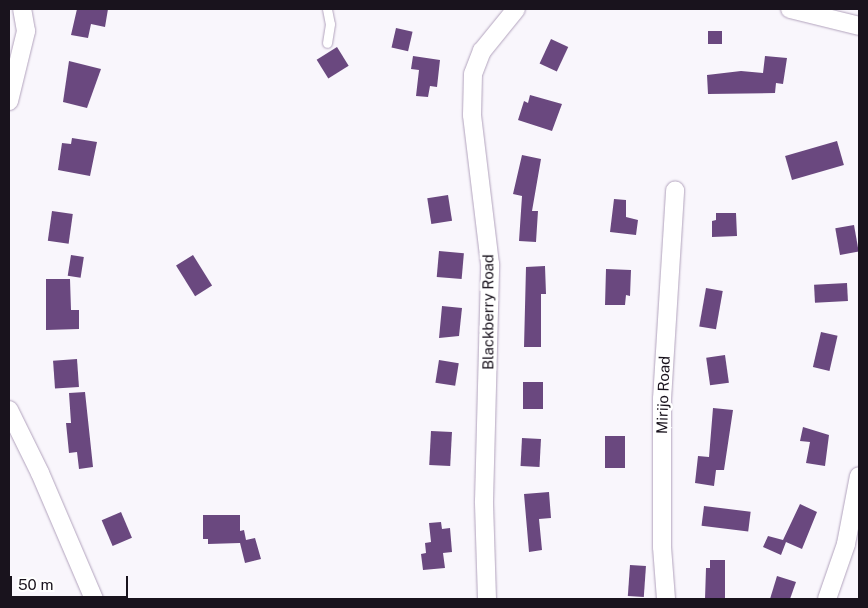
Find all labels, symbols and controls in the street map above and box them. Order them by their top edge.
street label: Blackberry Road [479,254,497,370]
street label: Mirijo Road [653,356,673,434]
scale bar [12,566,130,598]
text: 50 m [18,576,53,593]

